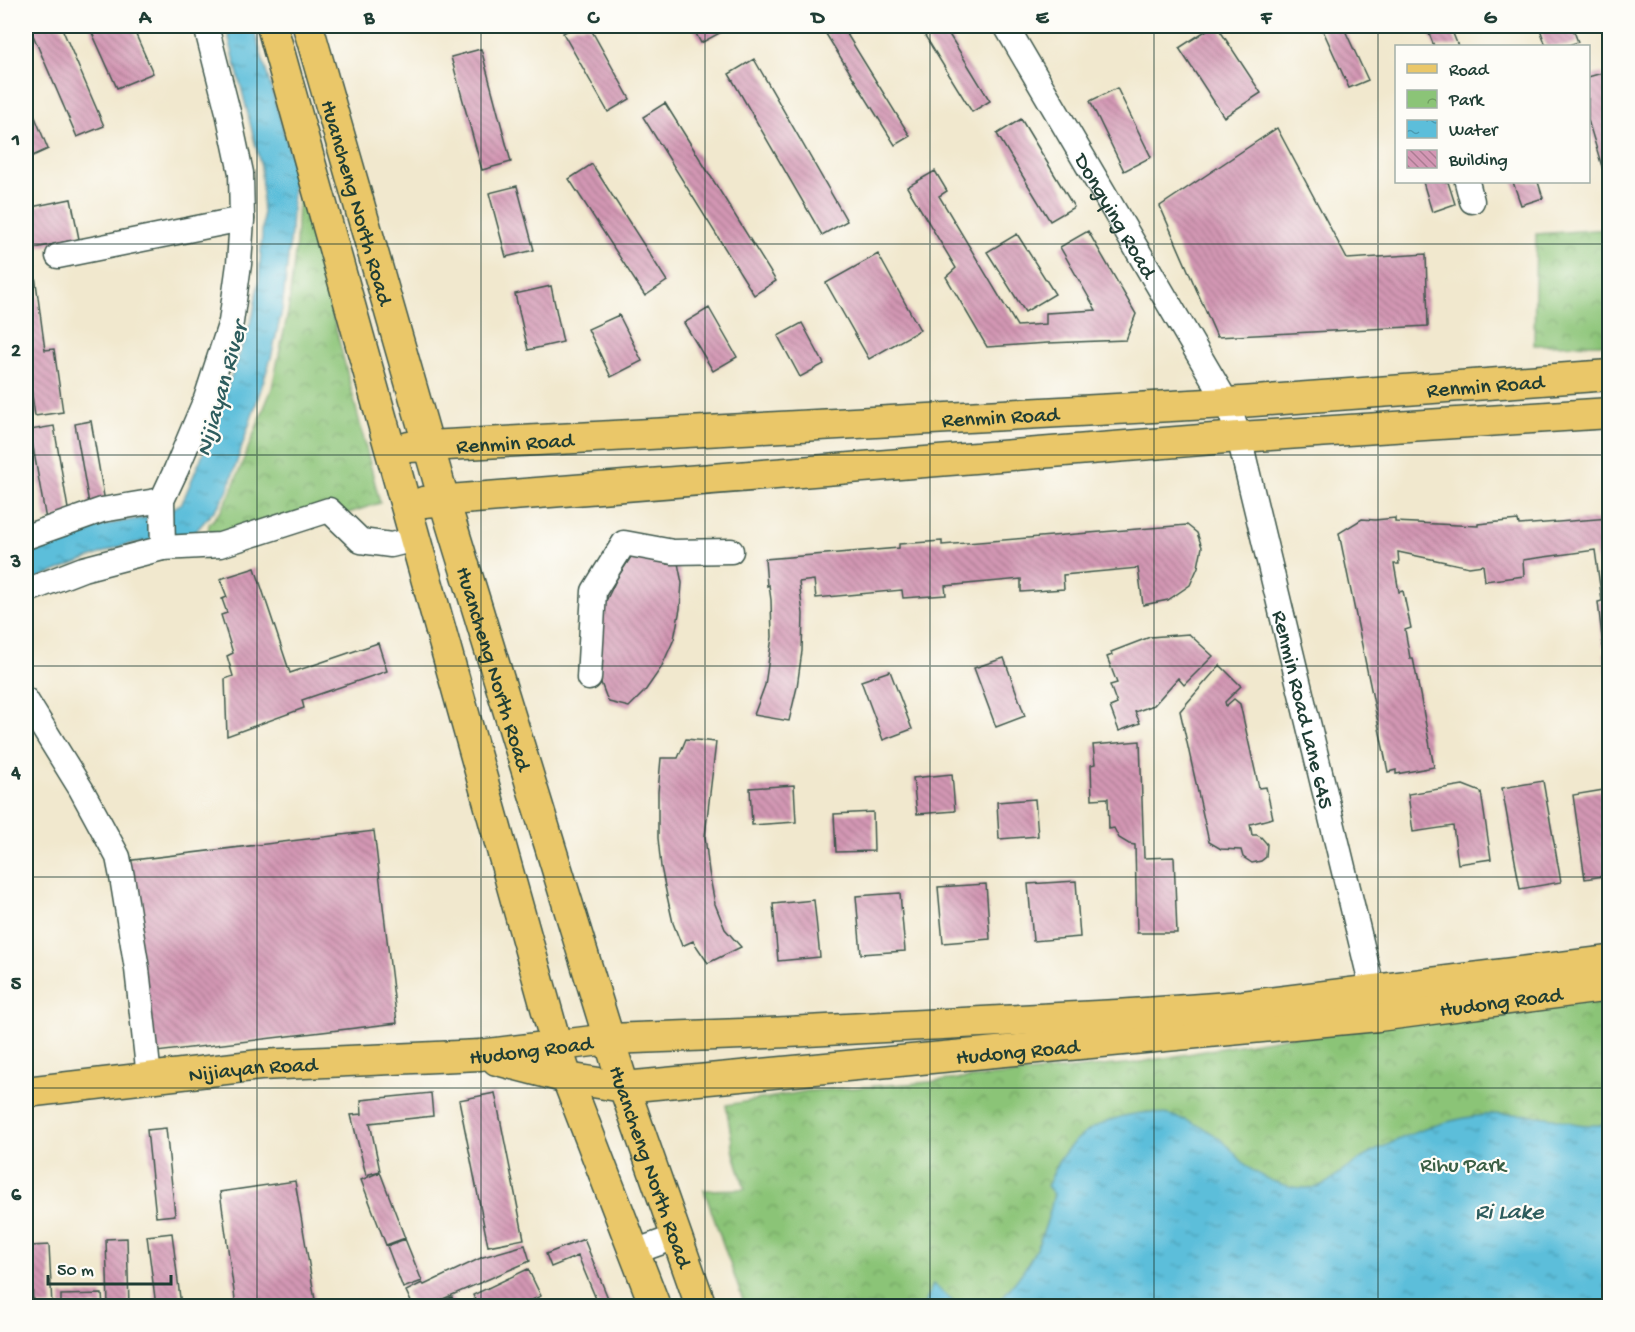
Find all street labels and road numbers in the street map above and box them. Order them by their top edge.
street label: Huancheng North Road [313,97,397,311]
street label: Dongying Road [1066,148,1161,286]
street label: Renmin Road [1426,371,1547,405]
street label: Renmin Road [941,403,1062,435]
street label: Renmin Road [456,429,577,461]
street label: Huancheng North Road [448,564,536,777]
street label: Renmin Road Lane 645 [1264,608,1337,812]
street label: Hudong Road [1438,983,1566,1025]
street label: Hudong Road [469,1032,596,1072]
street label: Hudong Road [955,1035,1082,1073]
street label: Nijiayan Road [187,1053,320,1090]
street label: Huancheng North Road [601,1063,696,1274]

